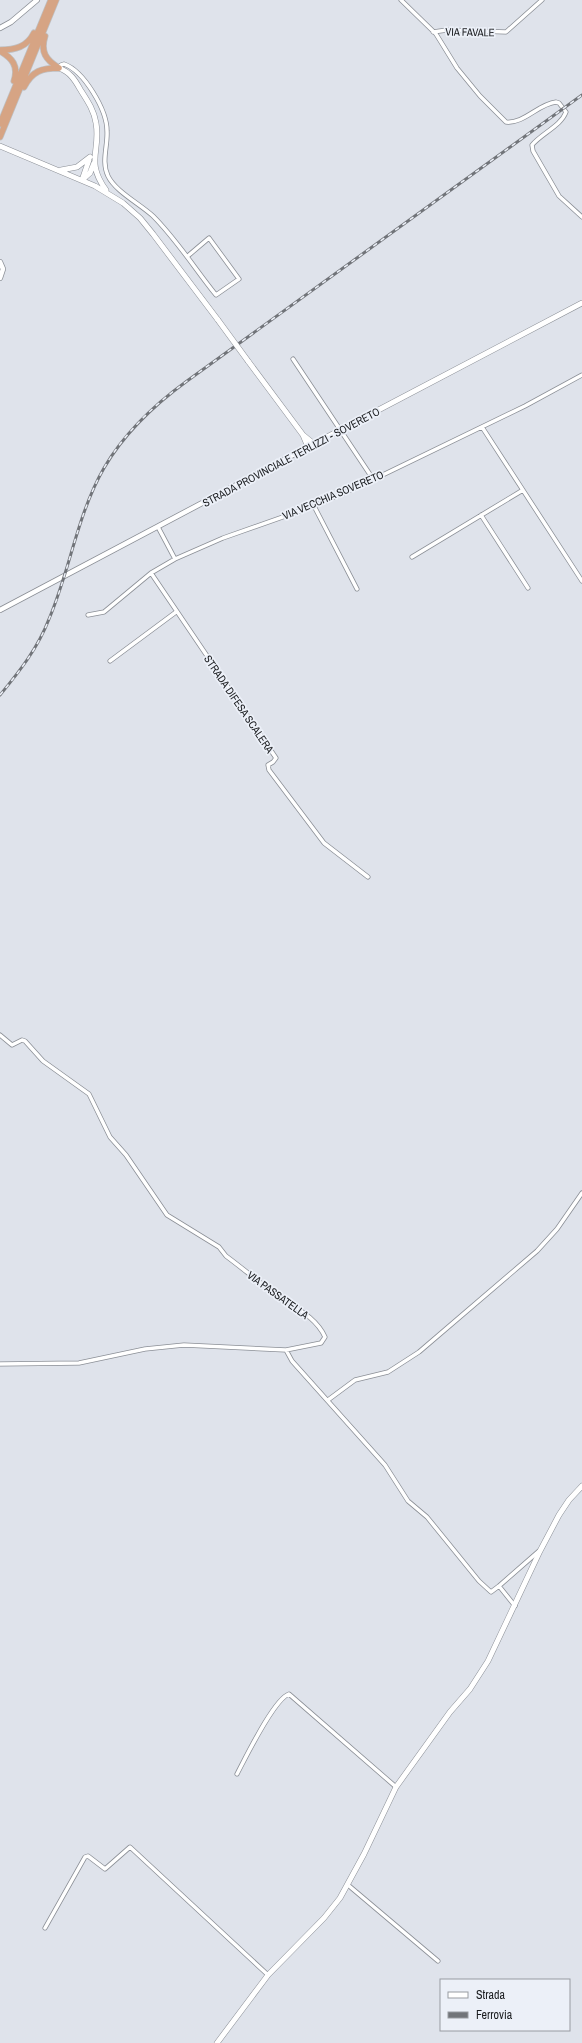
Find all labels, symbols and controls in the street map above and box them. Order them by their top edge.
street label: VIA FAVALE [445,25,495,39]
street label: STRADA PROVINCIALE TERLIZZI - SOVERETO [200,404,382,510]
street label: VIA VECCHIA SOVERETO [280,467,386,523]
street label: STRADA DIFESA SCALERA [201,652,278,757]
street label: VIA PASSATELLA [244,1268,312,1323]
legend [440,1979,570,2031]
text: Strada [476,1987,506,2003]
text: Ferrovia [476,2007,513,2023]

